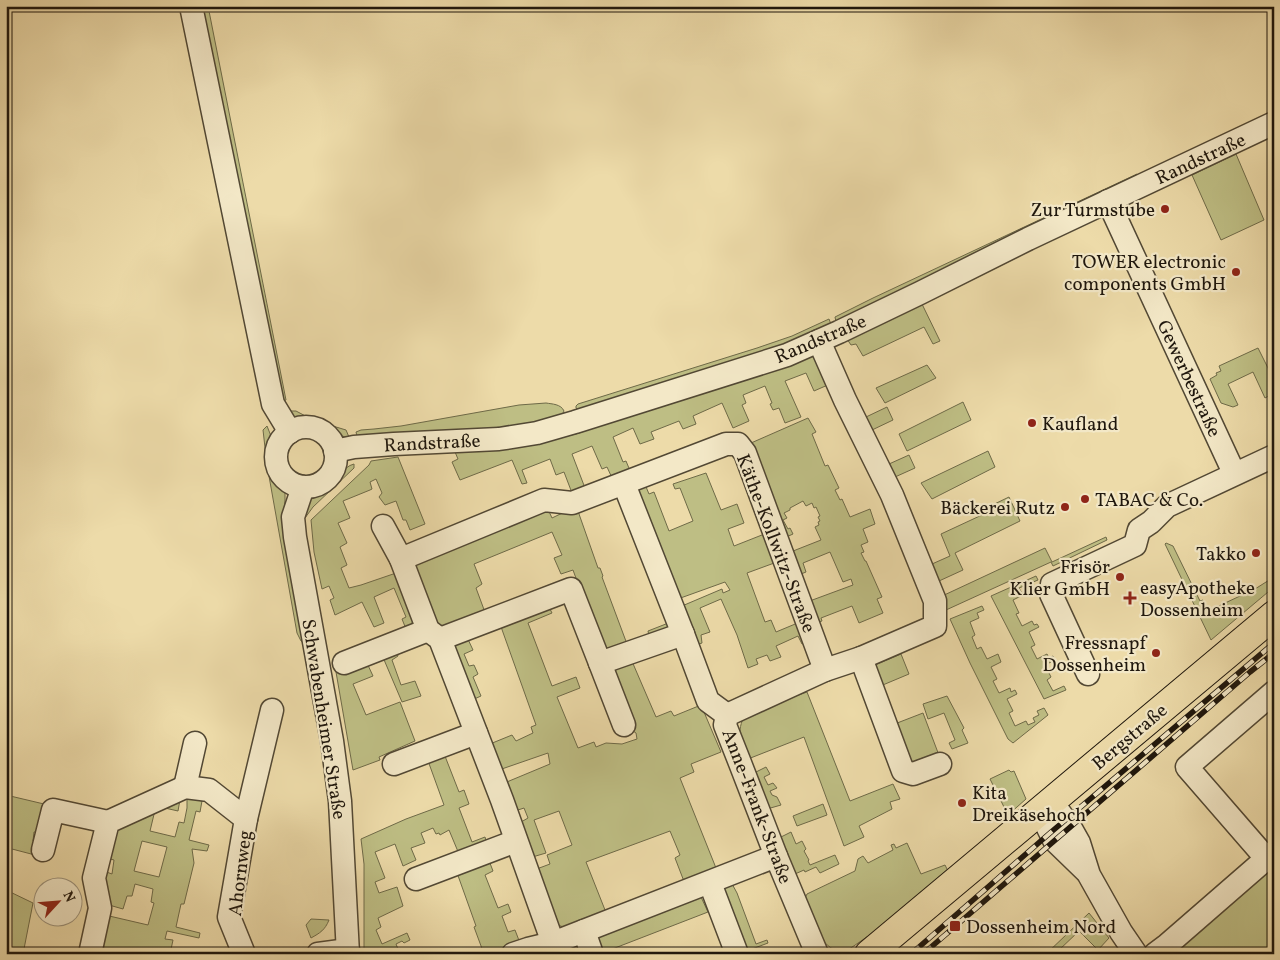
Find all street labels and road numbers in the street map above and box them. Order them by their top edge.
street label: Randstraße [1151,128,1250,192]
street label: Randstraße [771,309,871,371]
street label: Gewerbestraße [1150,316,1227,442]
street label: Randstraße [383,428,481,460]
street label: Käthe-Kollwitz-Straße [729,451,821,637]
street label: Schwabenheimer Straße [294,617,352,821]
street label: Bergstraße [1087,698,1174,777]
street label: Anne-Frank-Straße [715,726,798,888]
street label: Ahornweg [223,829,259,918]

